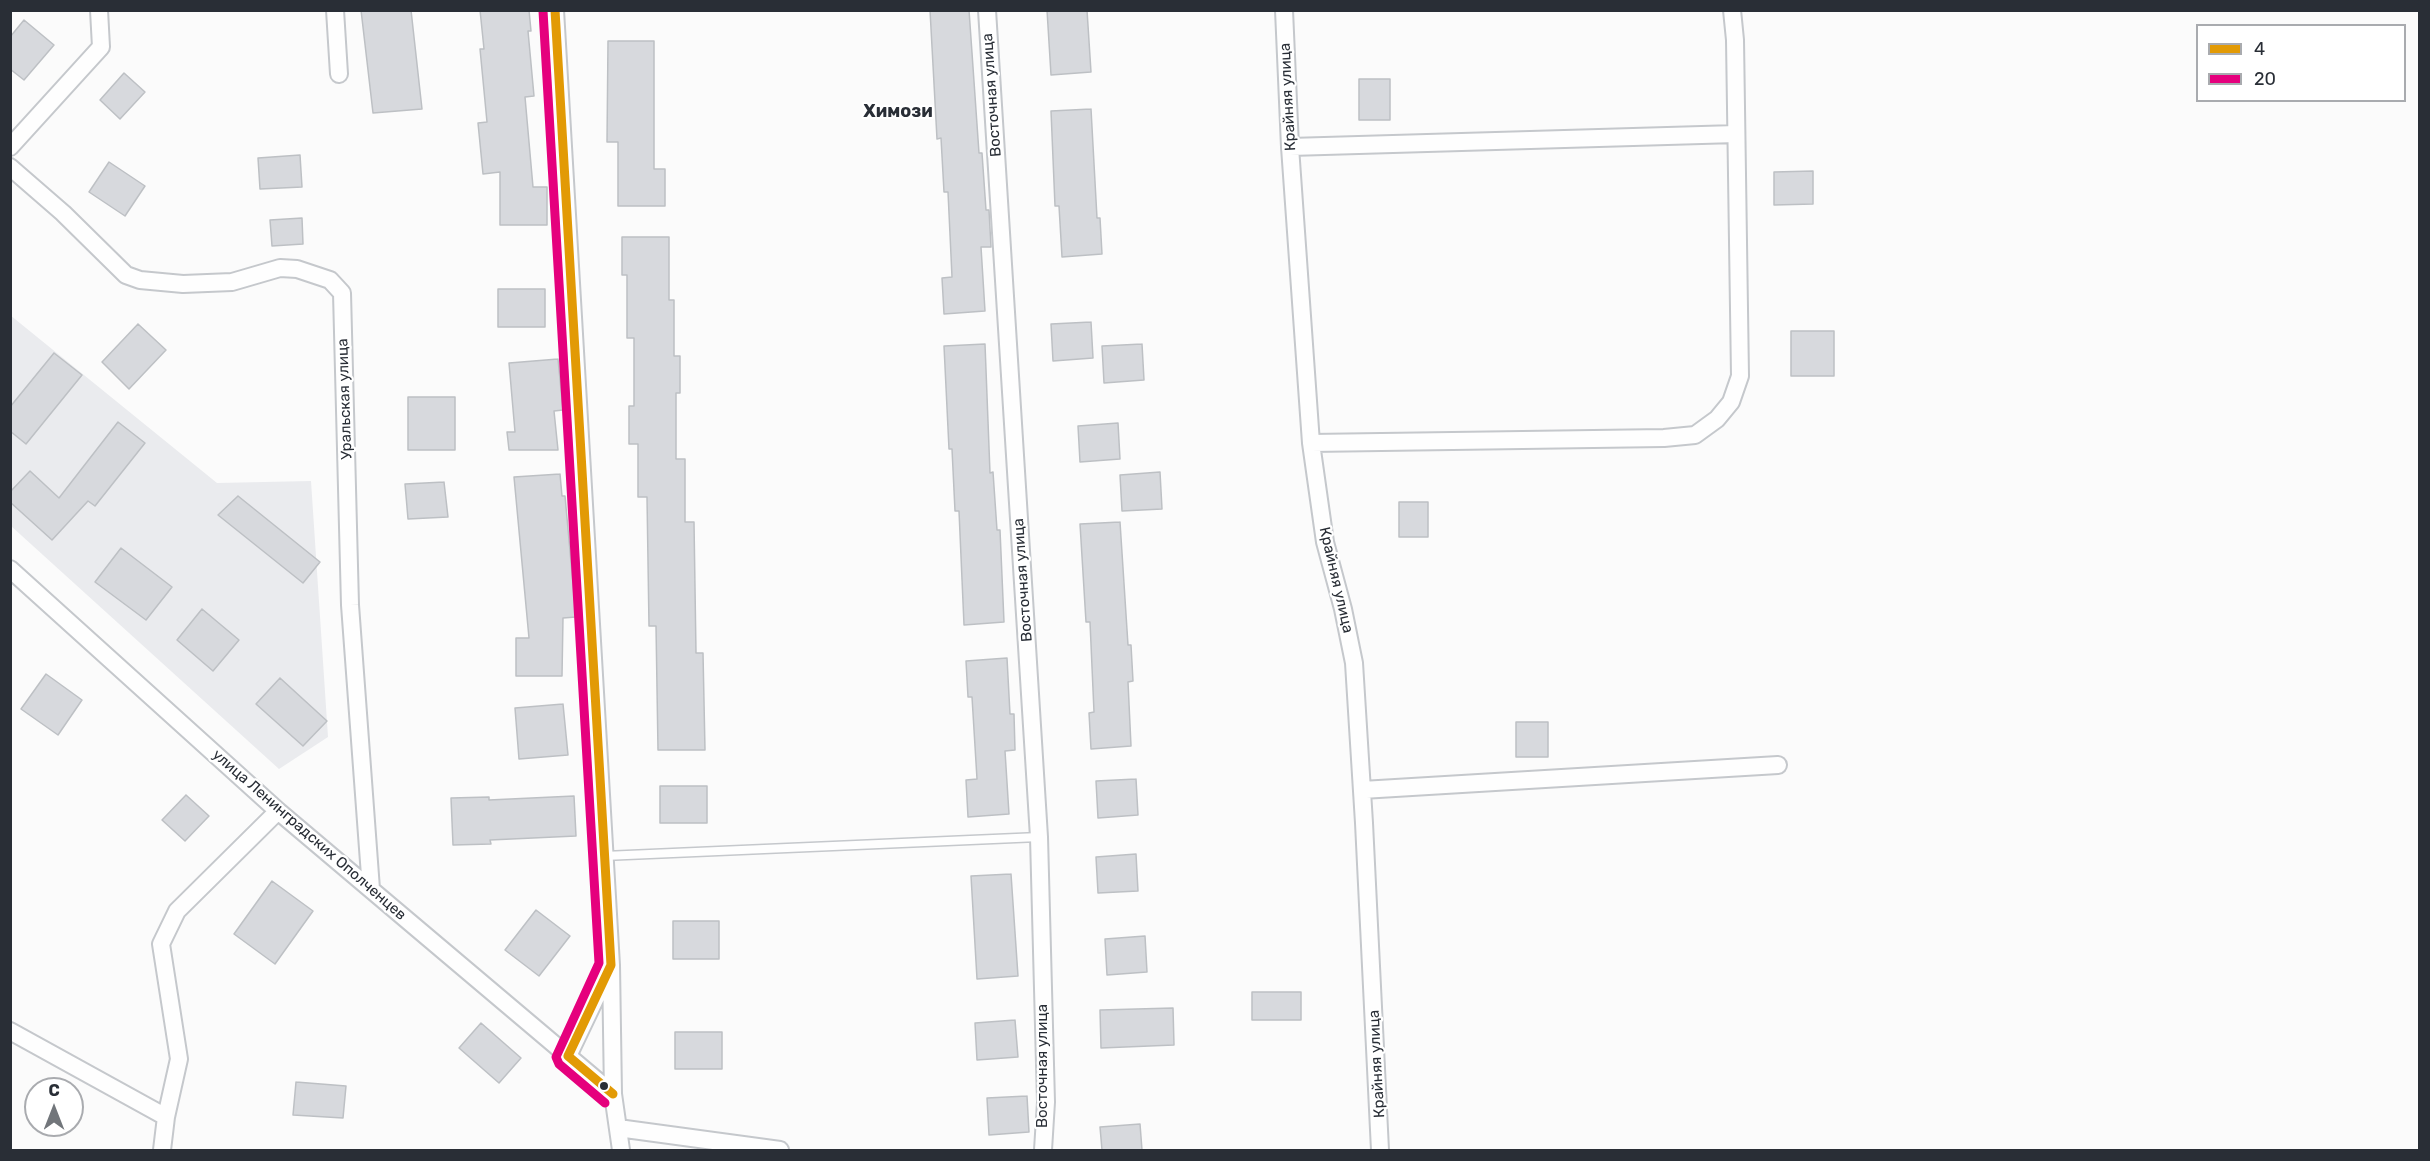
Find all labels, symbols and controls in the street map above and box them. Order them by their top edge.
legend [2196,24,2406,102]
street label: Восточная улица [979,33,1005,157]
text: 4 [2254,38,2265,60]
street label: Крайняя улица [1276,42,1300,152]
text: 20 [2254,68,2276,90]
district label: Химози [863,101,933,123]
street label: Уральская улица [334,338,356,460]
street label: Восточная улица [1010,518,1036,642]
street label: Крайняя улица [1315,525,1357,635]
street label: улица Ленинградских Ополченцев [208,746,410,924]
street label: Восточная улица [1034,1004,1052,1128]
street label: Крайняя улица [1365,1009,1389,1119]
north arrow [24,1077,84,1137]
unlabelled marker [598,1080,610,1092]
text: С [48,1081,60,1100]

